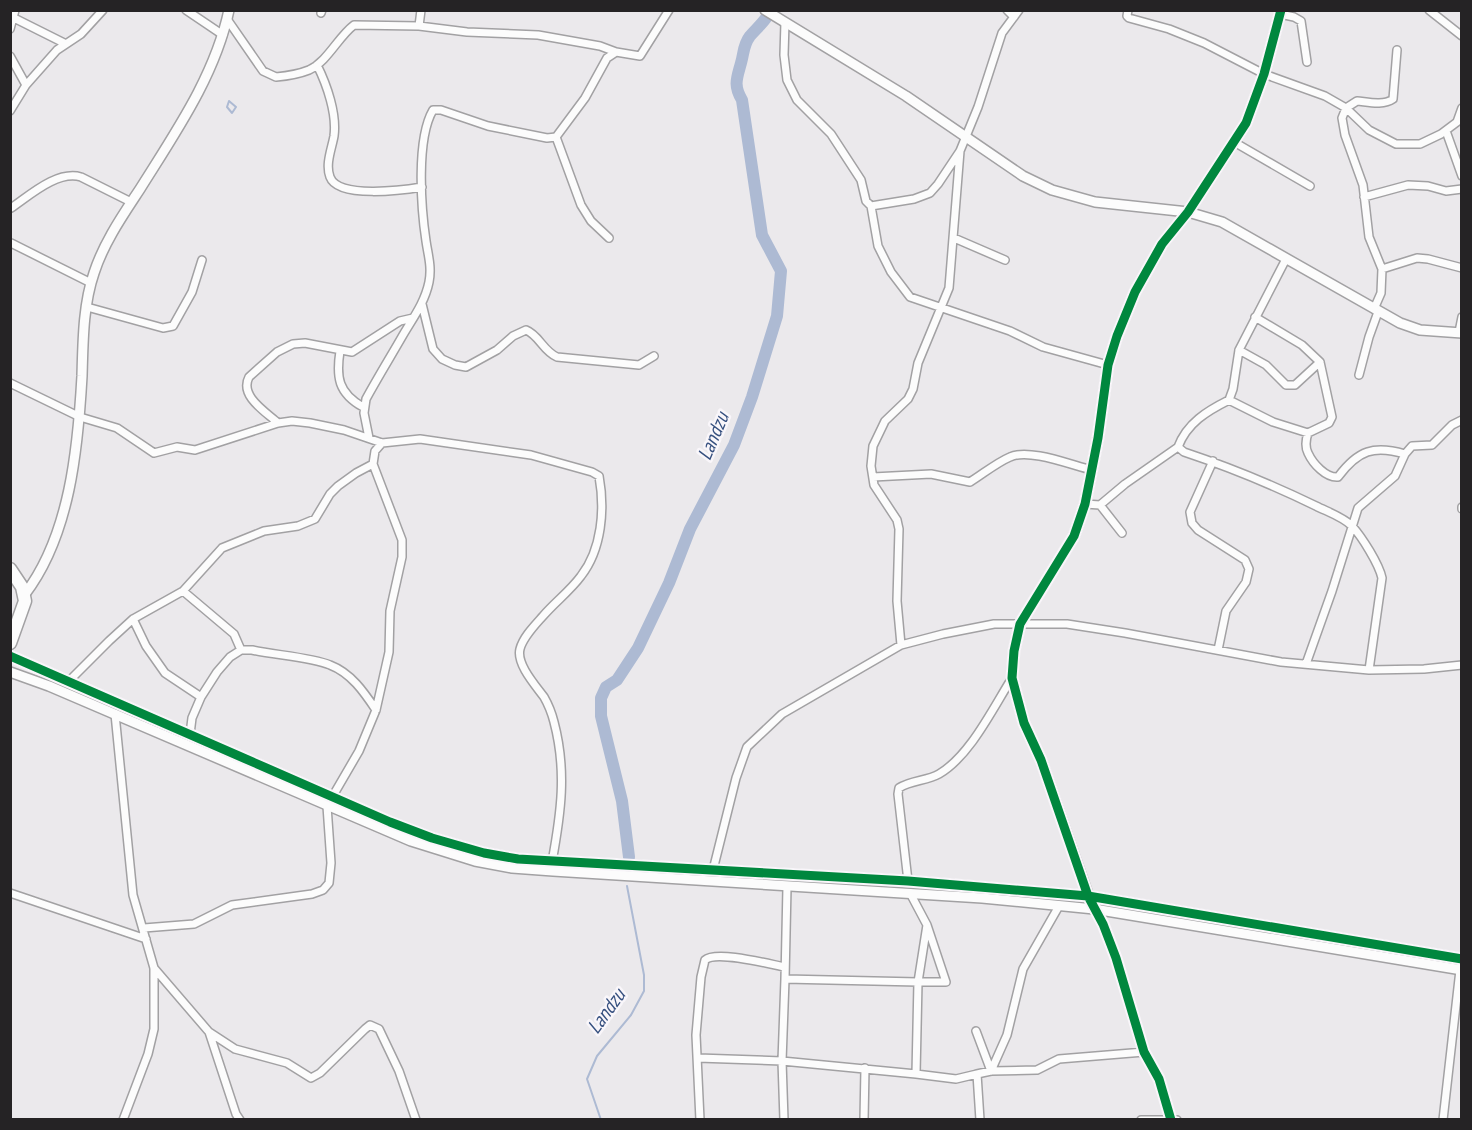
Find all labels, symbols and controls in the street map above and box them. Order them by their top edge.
water label: Landzu [691,407,735,464]
water label: Landzu [581,982,632,1039]

